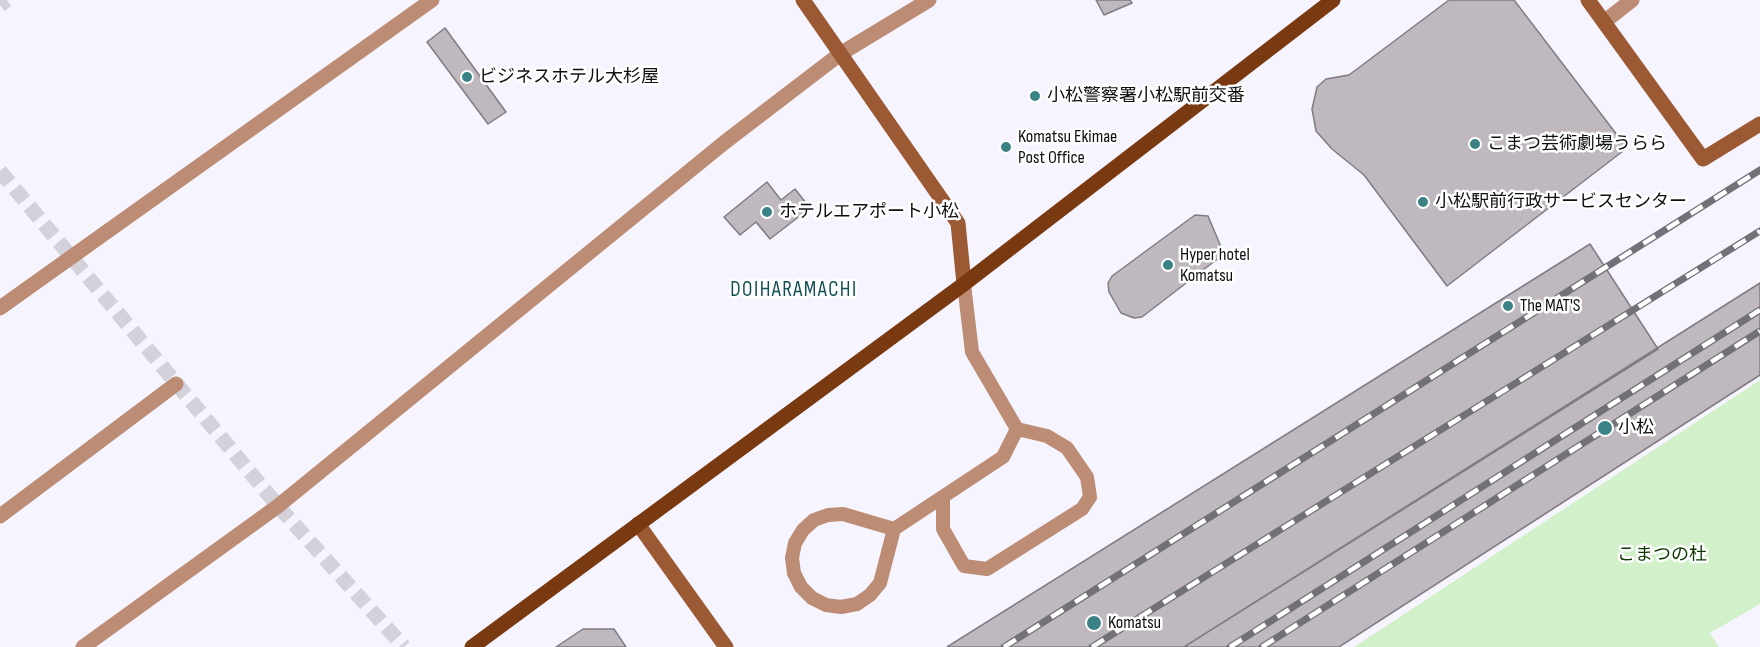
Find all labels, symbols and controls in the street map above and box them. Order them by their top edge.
place label: ビジネスホテル大杉屋 [479,66,659,88]
marker: ビジネスホテル大杉屋 [460,70,474,84]
place label: 小松警察署小松駅前交番 [1047,85,1245,107]
marker: 小松警察署小松駅前交番 [1028,89,1042,103]
place label: Komatsu Ekimae Post Office [1018,126,1117,168]
place label: こまつ芸術劇場うらら [1487,133,1667,155]
marker: こまつ芸術劇場うらら [1468,137,1482,151]
marker: Komatsu Ekimae Post Office [999,140,1013,154]
place label: 小松駅前行政サービスセンター [1435,191,1687,213]
marker: 小松駅前行政サービスセンター [1416,195,1430,209]
place label: ホテルエアポート小松 [779,201,959,223]
marker: ホテルエアポート小松 [760,205,774,219]
place label: Hyper hotel Komatsu [1180,244,1250,286]
marker: Hyper hotel Komatsu [1161,258,1175,272]
district label: DOIHARAMACHI [730,278,858,304]
place label: The MAT'S [1520,295,1580,317]
marker: The MAT'S [1501,299,1515,313]
place label: 小松 [1618,417,1654,439]
marker: 小松 [1596,419,1614,437]
park label: こまつの杜 [1617,544,1707,566]
place label: Komatsu [1108,612,1161,634]
marker: Komatsu [1085,614,1103,632]

